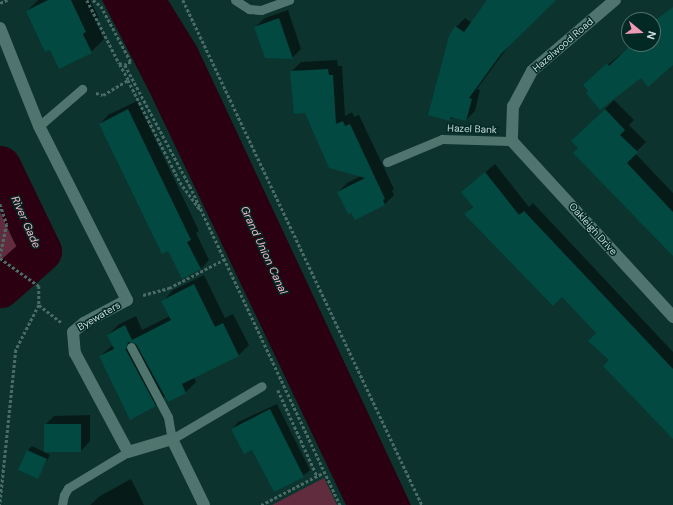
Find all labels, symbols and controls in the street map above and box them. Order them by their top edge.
north arrow [621,12,661,52]
street label: Hazelwood Road [530,15,596,75]
text: N [644,29,659,41]
street label: Hazel Bank [447,122,497,136]
water label: River Gade [9,194,43,250]
street label: Oakleigh Drive [566,200,620,258]
water label: Grand Union Canal [238,204,290,296]
street label: Byewaters [75,299,123,333]

